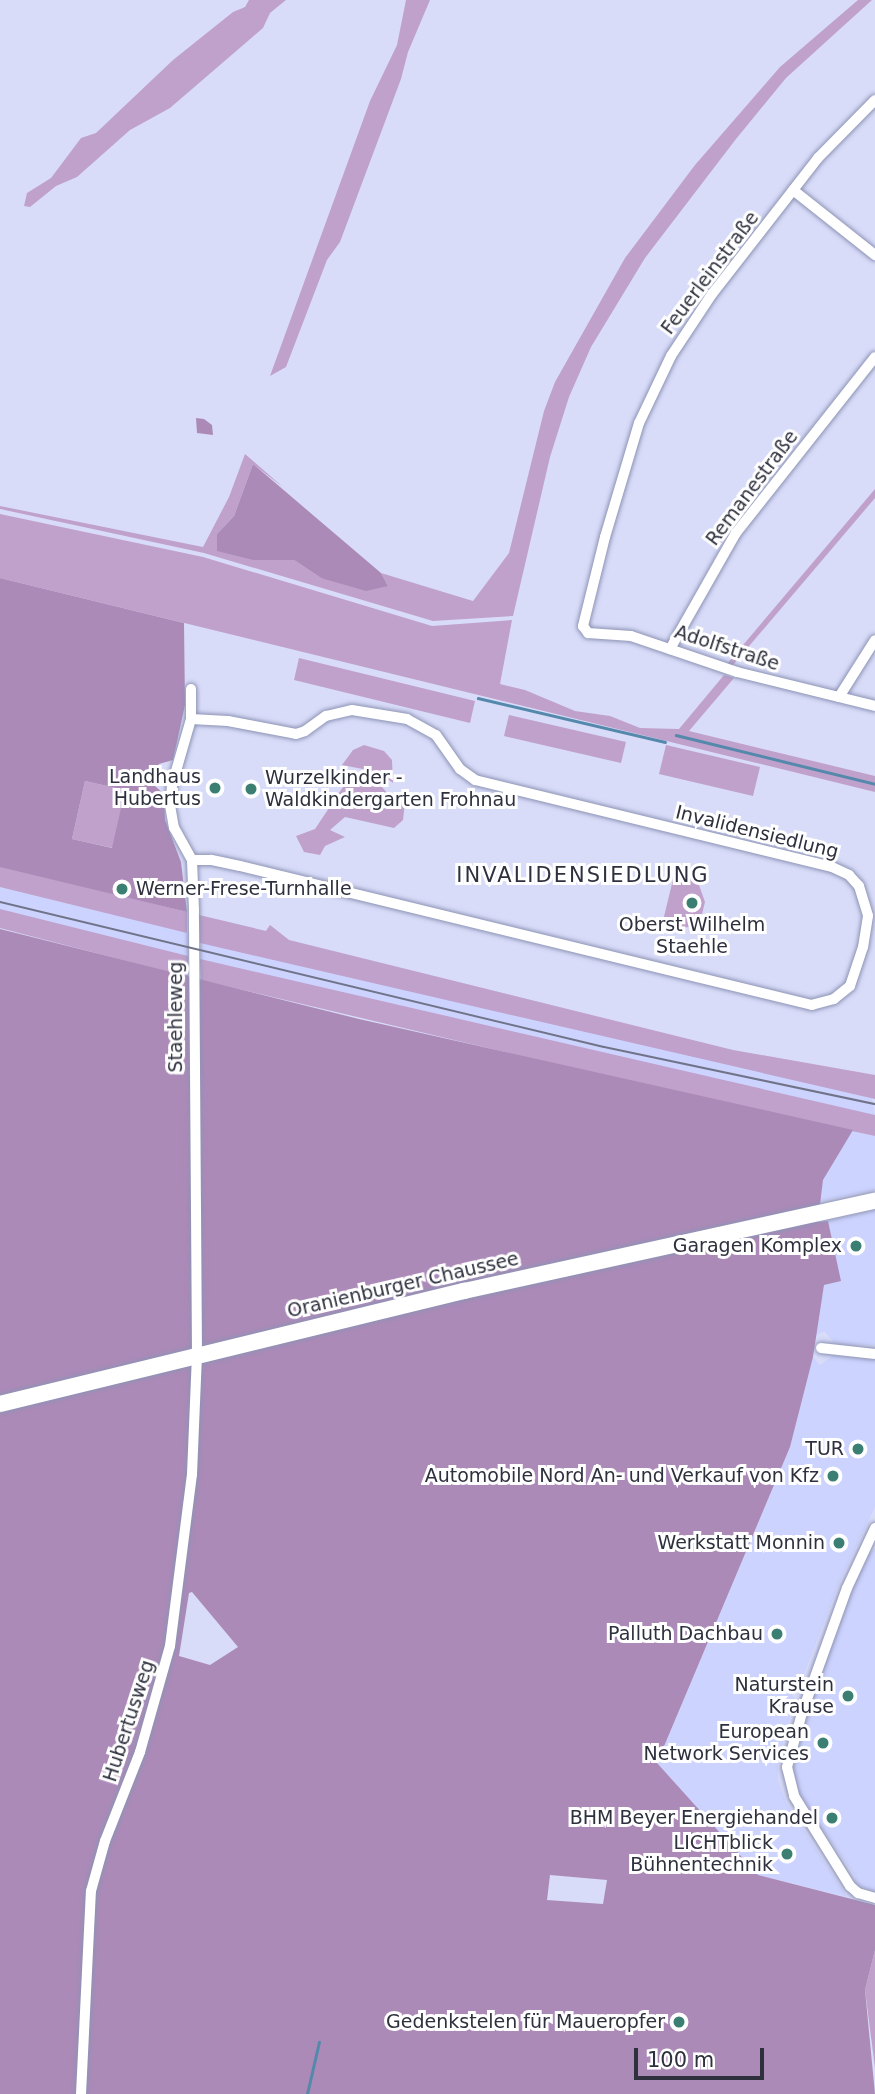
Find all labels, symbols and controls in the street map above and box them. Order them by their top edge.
street label: Feuerleinstraße [656,207,764,339]
street label: Remanestraße [701,426,803,550]
street label: Adolfstraße [672,620,782,676]
place label: Landhaus Hubertus [109,766,201,810]
place label: Wurzelkinder - Waldkindergarten Frohnau [265,767,516,811]
marker: Landhaus Hubertus [207,780,223,796]
marker: Wurzelkinder - Waldkindergarten Frohnau [243,781,259,797]
street label: Invalidensiedlung [673,801,841,863]
district label: INVALIDENSIEDLUNG [458,862,708,888]
place label: Werner-Frese-Turnhalle [136,878,352,900]
marker: Werner-Frese-Turnhalle [114,881,130,897]
marker: Oberst Wilhelm Staehle [684,895,700,911]
place label: Oberst Wilhelm Staehle [619,914,765,958]
street label: Staehleweg [165,961,187,1073]
place label: Garagen Komplex [673,1235,842,1257]
marker: Garagen Komplex [848,1238,864,1254]
street label: Oranienburger Chaussee [285,1247,521,1323]
place label: TUR [805,1438,844,1460]
marker: TUR [850,1441,866,1457]
place label: Automobile Nord An- und Verkauf von Kfz [425,1465,819,1487]
marker: Automobile Nord An- und Verkauf von Kfz [825,1468,841,1484]
place label: Werkstatt Monnin [657,1532,825,1554]
marker: Werkstatt Monnin [831,1535,847,1551]
place label: Palluth Dachbau [608,1623,763,1645]
marker: Palluth Dachbau [769,1626,785,1642]
street label: Hubertusweg [99,1657,159,1785]
place label: Naturstein Krause [734,1674,834,1718]
marker: Naturstein Krause [840,1688,856,1704]
place label: European Network Services [644,1721,809,1765]
marker: European Network Services [815,1735,831,1751]
place label: BHM Beyer Energiehandel [570,1807,818,1829]
marker: BHM Beyer Energiehandel [824,1810,840,1826]
place label: LICHTblick Bühnentechnik [630,1832,773,1876]
marker: LICHTblick Bühnentechnik [779,1846,795,1862]
place label: Gedenkstelen für Maueropfer [386,2011,665,2033]
marker: Gedenkstelen für Maueropfer [671,2014,687,2030]
scale bar [637,2035,766,2078]
text: 100 m [647,2048,714,2072]

